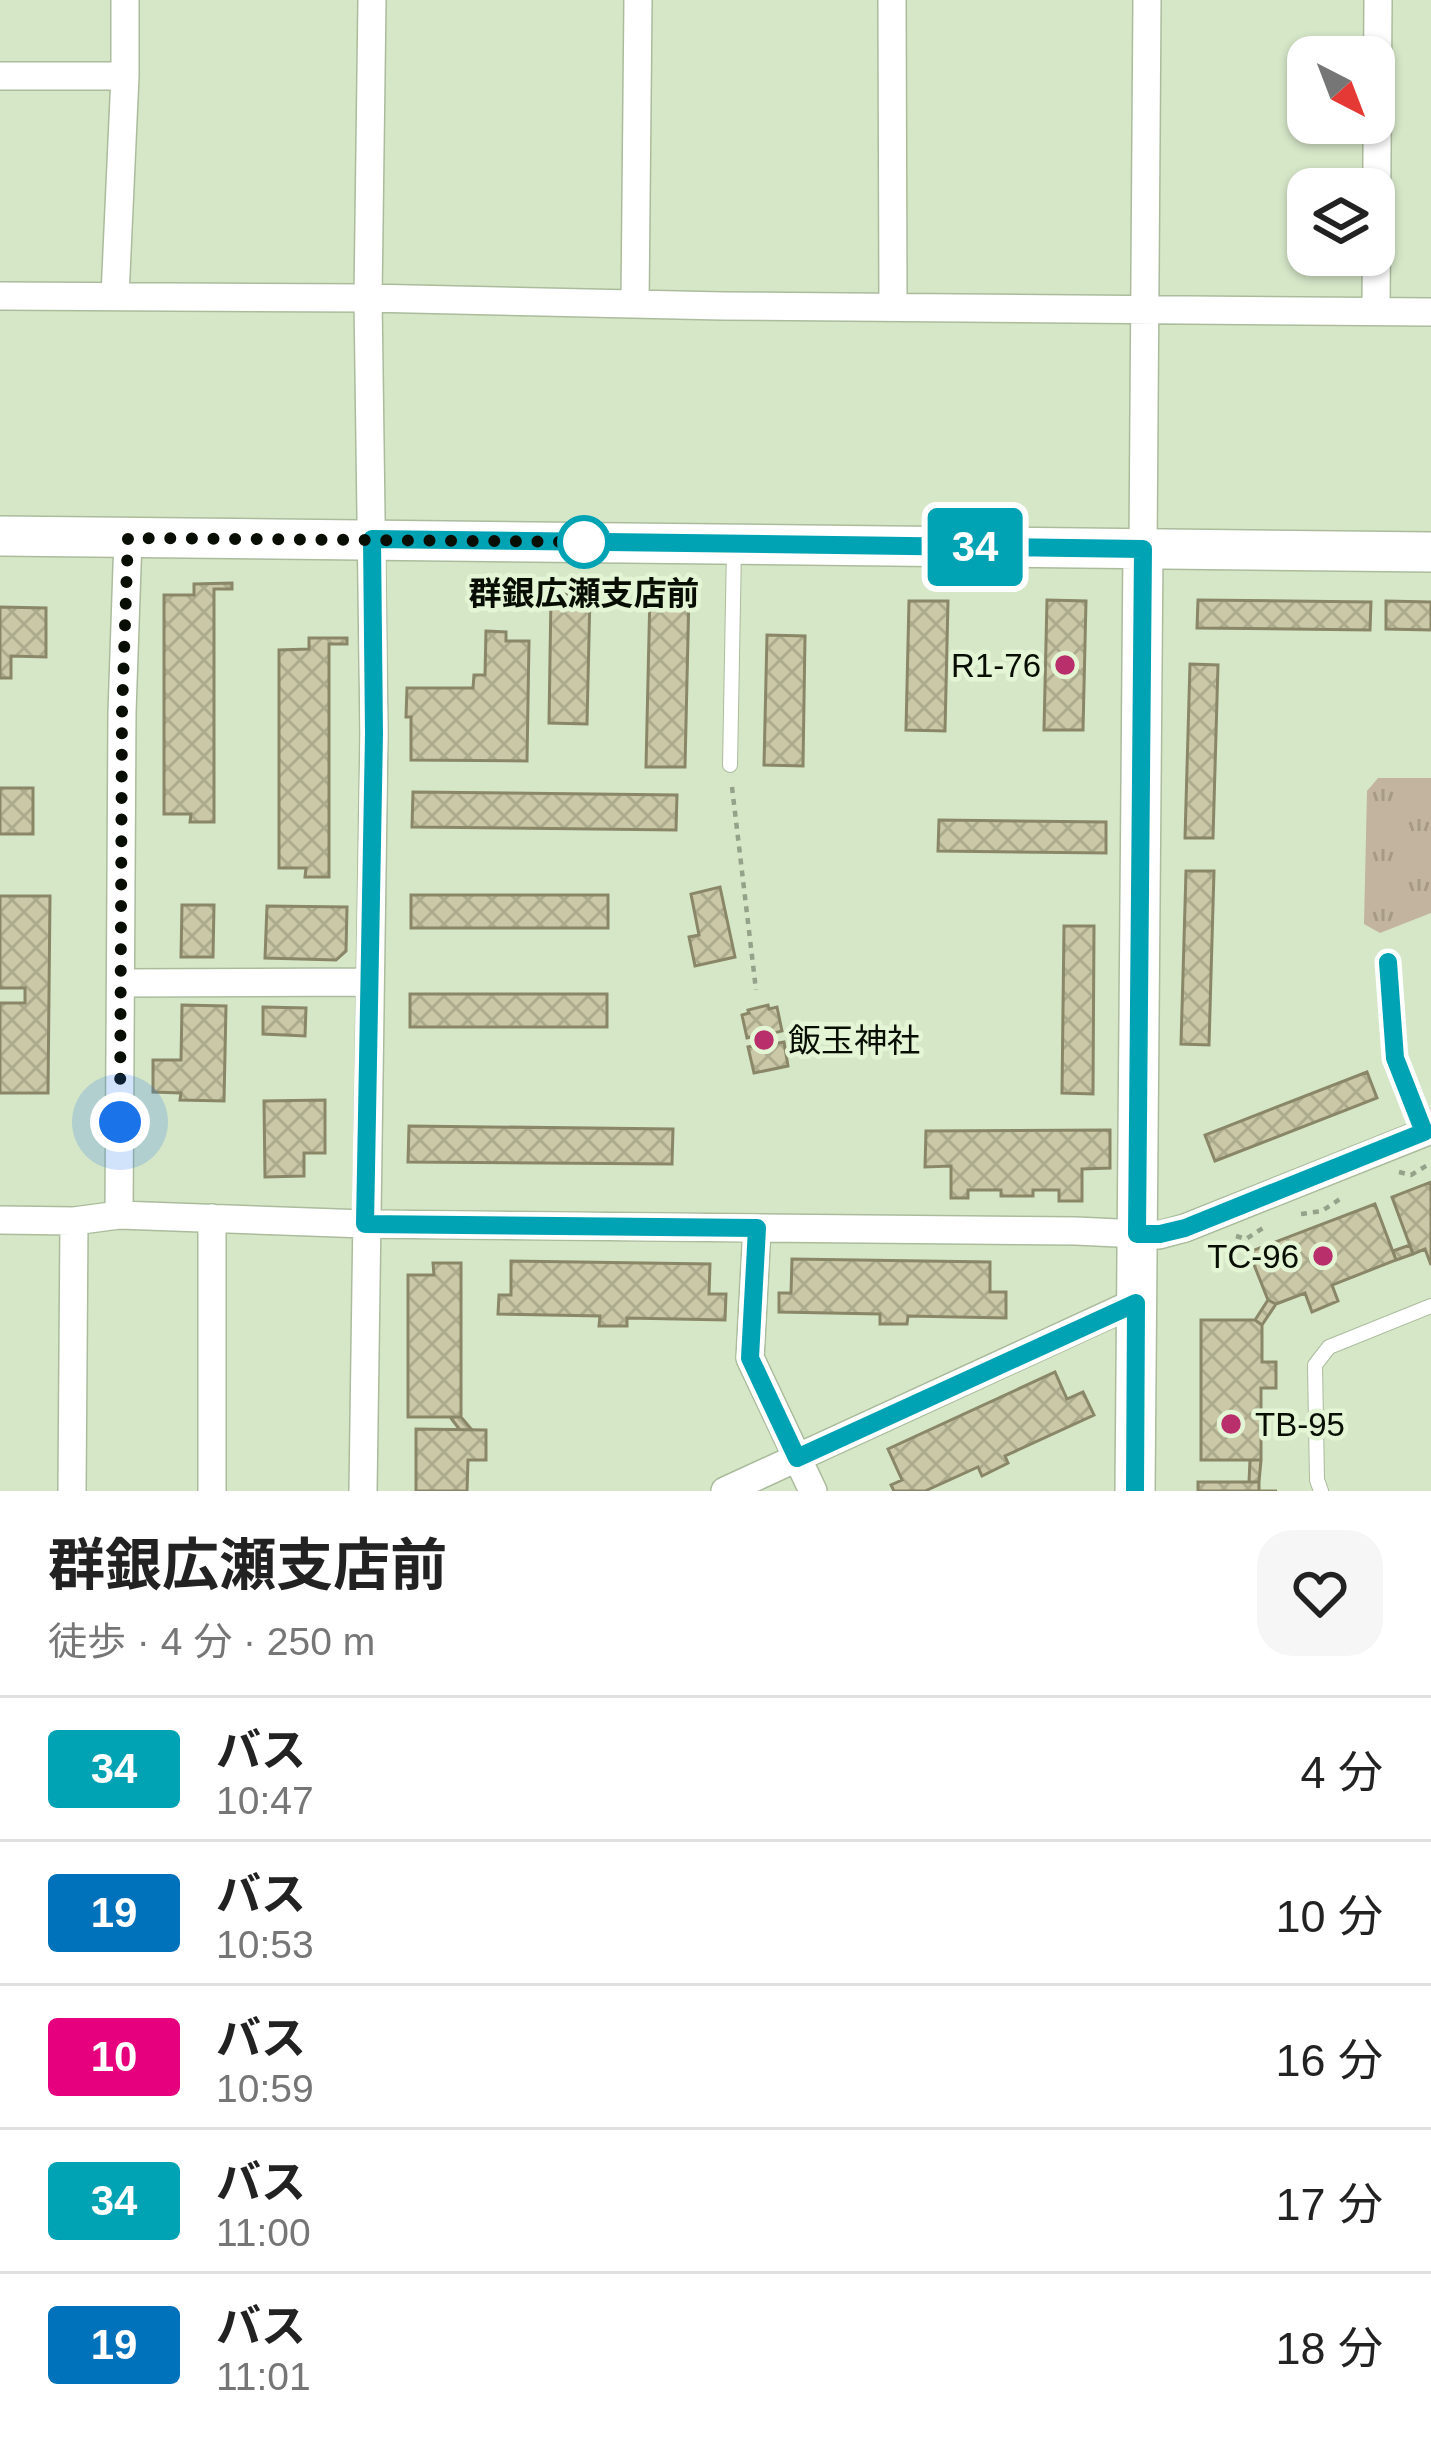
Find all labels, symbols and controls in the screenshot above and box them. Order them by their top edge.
north arrow [1287,36,1395,144]
map controls [1287,36,1395,276]
button: layers [1287,168,1395,276]
line badge: 34 [921,508,1029,586]
marker: 群銀広瀬支店前 [559,517,609,567]
text: 34 [952,523,998,570]
place label: 群銀広瀬支店前 [469,575,700,612]
place label: R1-76 [951,647,1041,684]
marker: R1-76 [1052,652,1078,678]
place label: 飯玉神社 [788,1022,920,1059]
marker: 飯玉神社 [751,1027,777,1053]
your location [90,1092,150,1152]
place label: TC-96 [1207,1238,1299,1275]
marker: TC-96 [1310,1243,1336,1269]
place label: TB-95 [1255,1406,1345,1443]
marker: TB-95 [1218,1411,1244,1437]
button: heart [1257,1530,1383,1656]
text: 群銀広瀬支店前 [48,1533,447,1597]
text: 徒歩 · 4 分 · 250 m [48,1620,375,1663]
text: バス [216,1725,306,1776]
text: 34 [91,1745,137,1792]
text: 4 分 [1300,1747,1383,1798]
text: 10:47 [216,1779,314,1822]
text: バス [216,1869,306,1920]
text: 19 [91,1889,137,1936]
text: 10 分 [1275,1891,1383,1942]
text: 10:53 [216,1923,314,1966]
text: バス [216,2013,306,2064]
text: 10 [91,2033,137,2080]
text: 16 分 [1275,2035,1383,2086]
text: 10:59 [216,2067,314,2110]
text: バス [216,2157,306,2208]
text: 34 [91,2177,137,2224]
text: 17 分 [1275,2179,1383,2230]
text: 11:00 [216,2211,311,2254]
text: バス [216,2301,306,2352]
text: 19 [91,2321,137,2368]
text: 18 分 [1275,2323,1383,2374]
text: 11:01 [216,2355,311,2398]

